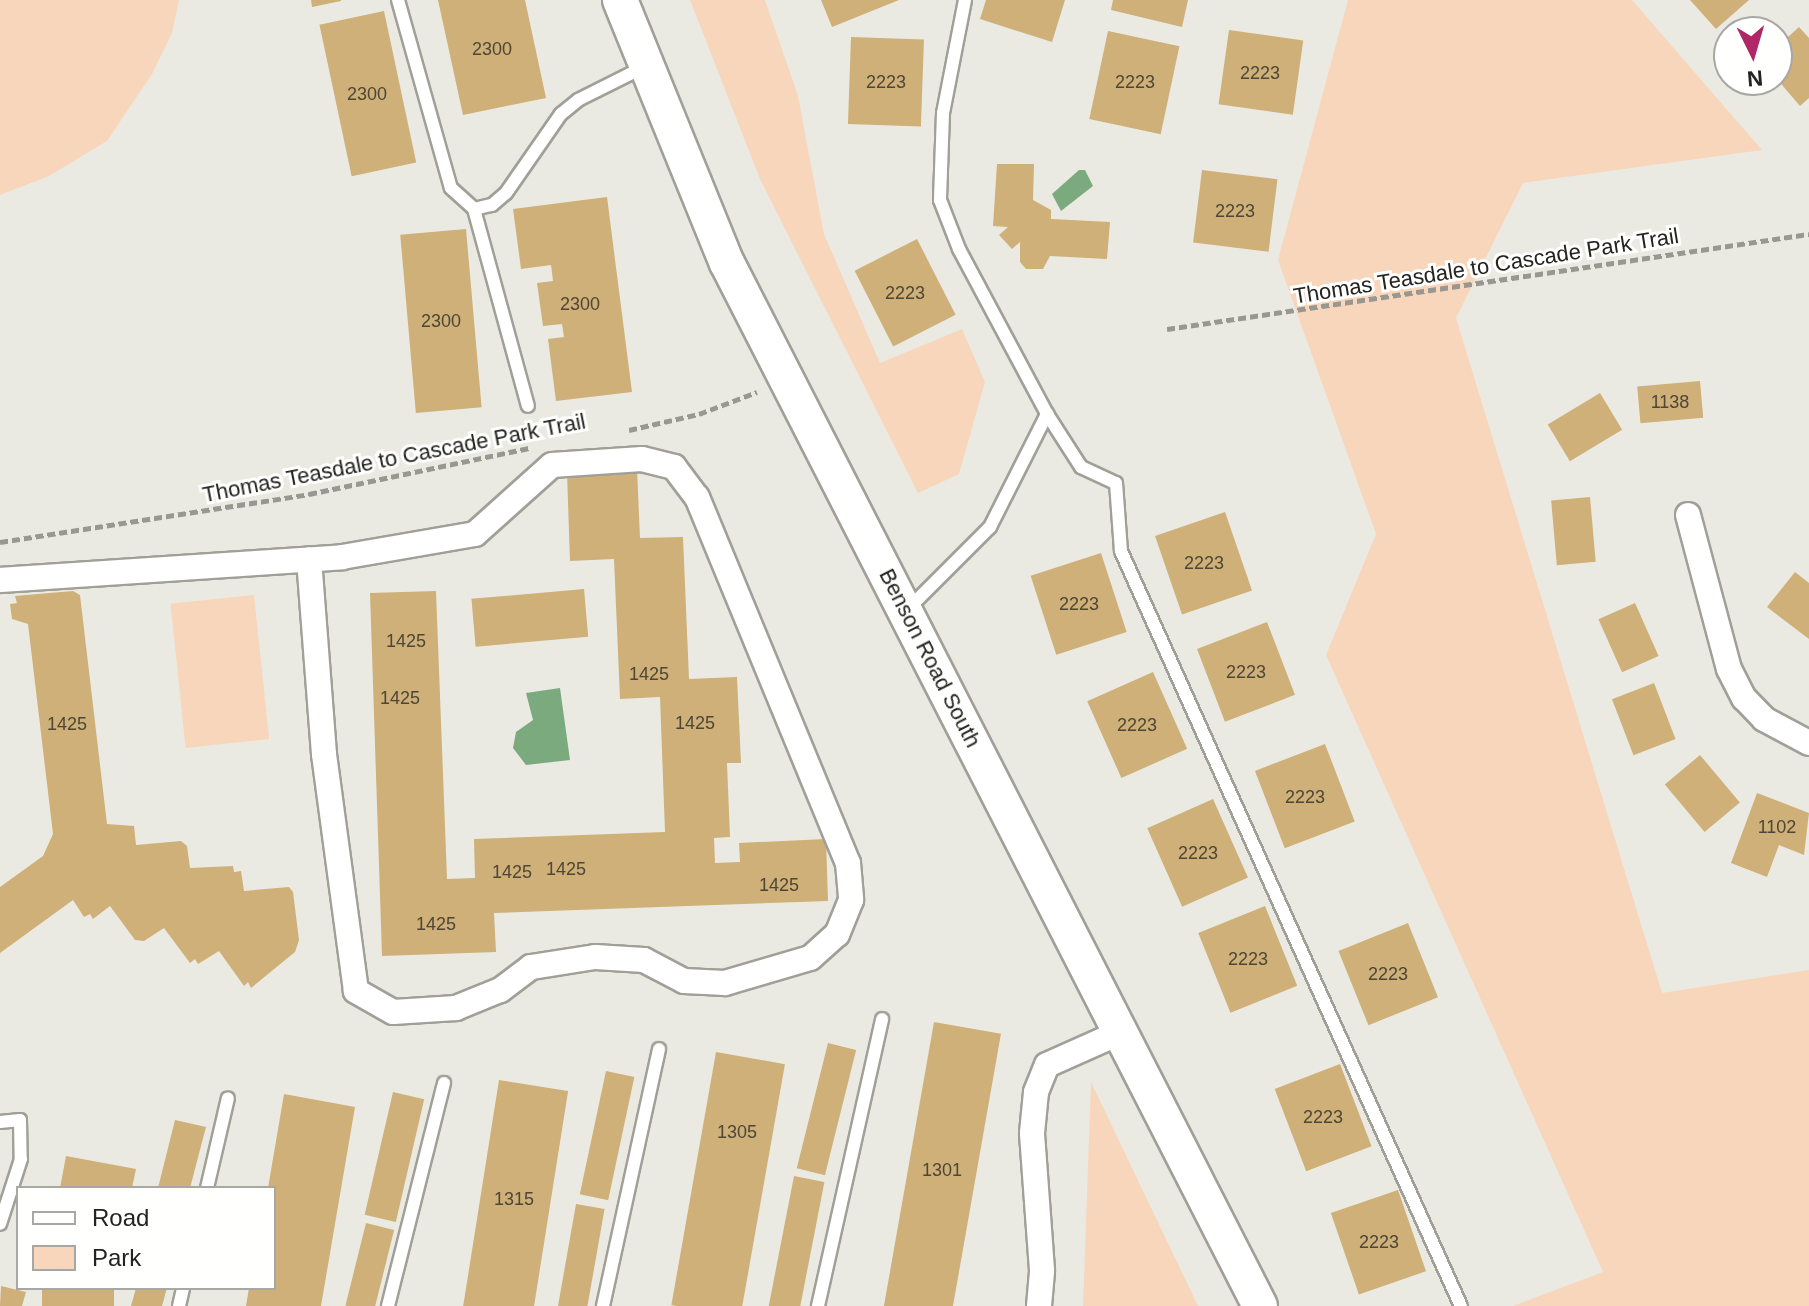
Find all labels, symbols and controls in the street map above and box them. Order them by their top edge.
north arrow [1713,16,1793,96]
house number: 2300 [472,38,512,60]
house number: 2223 [1240,62,1280,84]
text: N [1746,65,1764,92]
house number: 2223 [866,71,906,93]
house number: 2223 [1115,71,1155,93]
house number: 2300 [347,83,387,105]
house number: 2223 [1215,200,1255,222]
street label: Thomas Teasdale to Cascade Park Trail [1291,222,1681,310]
house number: 2223 [885,282,925,304]
house number: 2300 [560,293,600,315]
house number: 2300 [421,310,461,332]
house number: 1138 [1651,391,1689,413]
street label: Thomas Teasdale to Cascade Park Trail [200,408,588,508]
house number: 2223 [1184,552,1224,574]
street label: Benson Road South [874,564,986,752]
house number: 2223 [1059,593,1099,615]
house number: 1425 [386,630,426,652]
house number: 2223 [1226,661,1266,683]
house number: 1425 [629,663,669,685]
house number: 1425 [380,687,420,709]
house number: 1425 [675,712,715,734]
house number: 1425 [47,713,87,735]
house number: 2223 [1117,714,1157,736]
house number: 2223 [1285,786,1325,808]
house number: 1102 [1758,816,1796,838]
house number: 2223 [1178,842,1218,864]
house number: 1425 [546,858,586,880]
house number: 1425 [492,861,532,883]
house number: 1425 [759,874,799,896]
house number: 1425 [416,913,456,935]
house number: 2223 [1228,948,1268,970]
house number: 2223 [1368,963,1408,985]
house number: 2223 [1303,1106,1343,1128]
house number: 1305 [717,1121,757,1143]
house number: 1301 [922,1159,962,1181]
legend [16,1186,276,1290]
house number: 1315 [494,1188,534,1210]
text: Road [92,1204,149,1231]
house number: 2223 [1359,1231,1399,1253]
text: Park [92,1244,141,1271]

